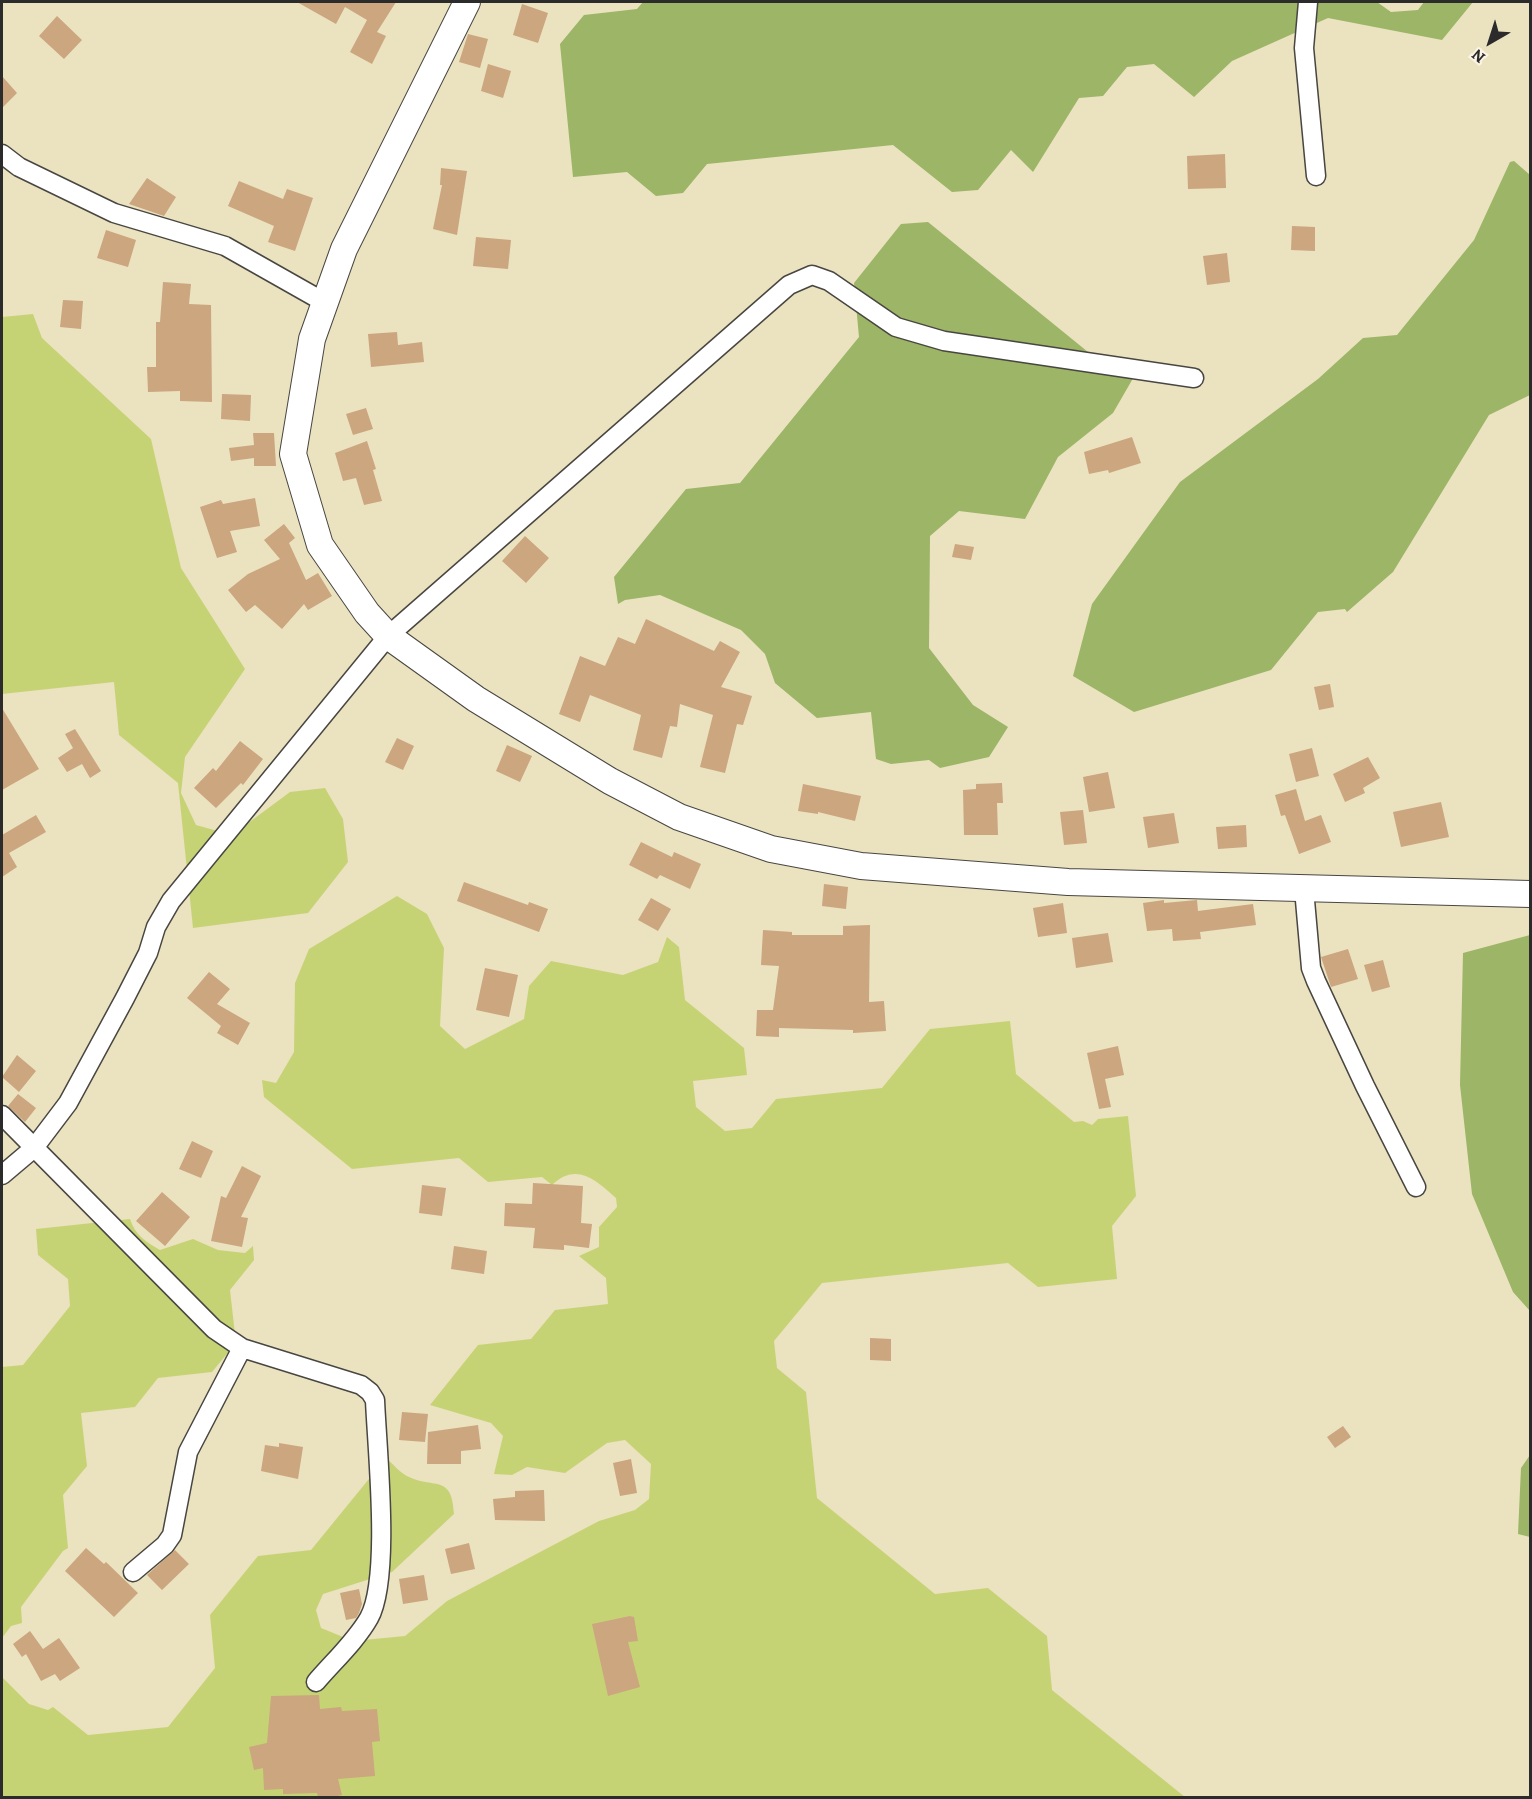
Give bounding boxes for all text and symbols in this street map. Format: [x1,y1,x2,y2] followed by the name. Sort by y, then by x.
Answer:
[1460,12,1520,72] north arrow
[1467,44,1490,68] text: N

